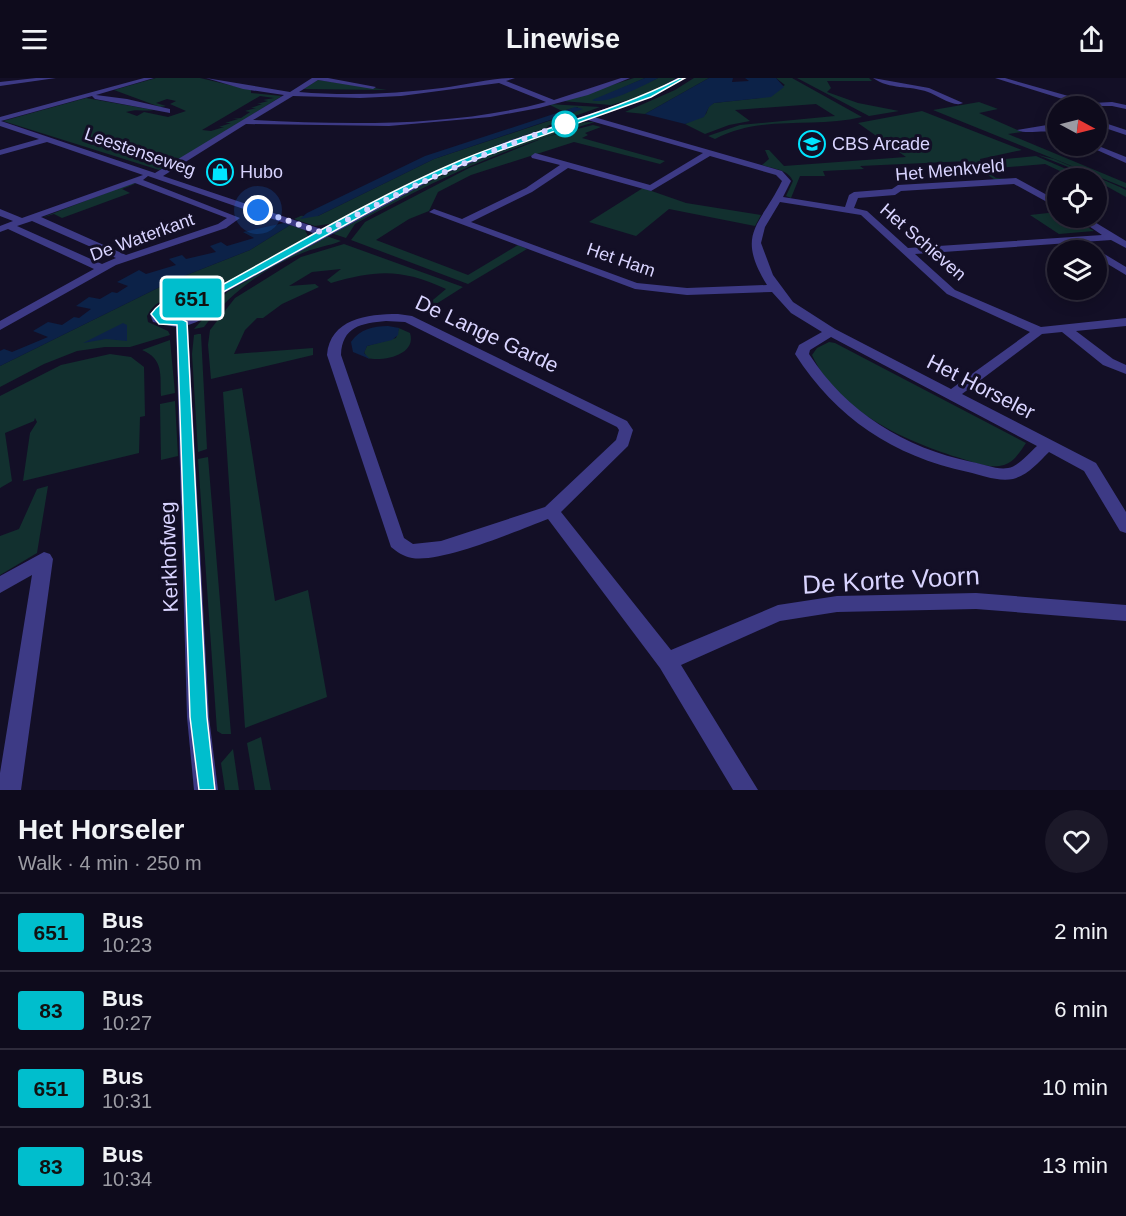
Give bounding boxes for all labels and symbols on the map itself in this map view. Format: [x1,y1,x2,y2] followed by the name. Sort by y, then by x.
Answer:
[1047,96,1107,156] north arrow
[552,111,578,137] unlabelled marker
[82,124,198,180] street label: Leestenseweg
[797,129,827,159] school or university icon: CBS Arcade
[832,134,930,154] place label: CBS Arcade
[894,155,1006,185] street label: Het Menkveld
[205,157,235,187] shop icon: Hubo
[240,162,283,182] place label: Hubo
[243,195,273,225] your location
[876,199,970,285] street label: Het Schieven
[87,209,197,265] street label: De Waterkant
[584,239,658,281] street label: Het Ham
[158,278,226,318] line badge: 651
[412,290,562,377] street label: De Lange Garde
[923,350,1039,424] street label: Het Horseler
[155,501,182,613] street label: Kerkhofweg
[801,560,981,600] street label: De Korte Voorn

